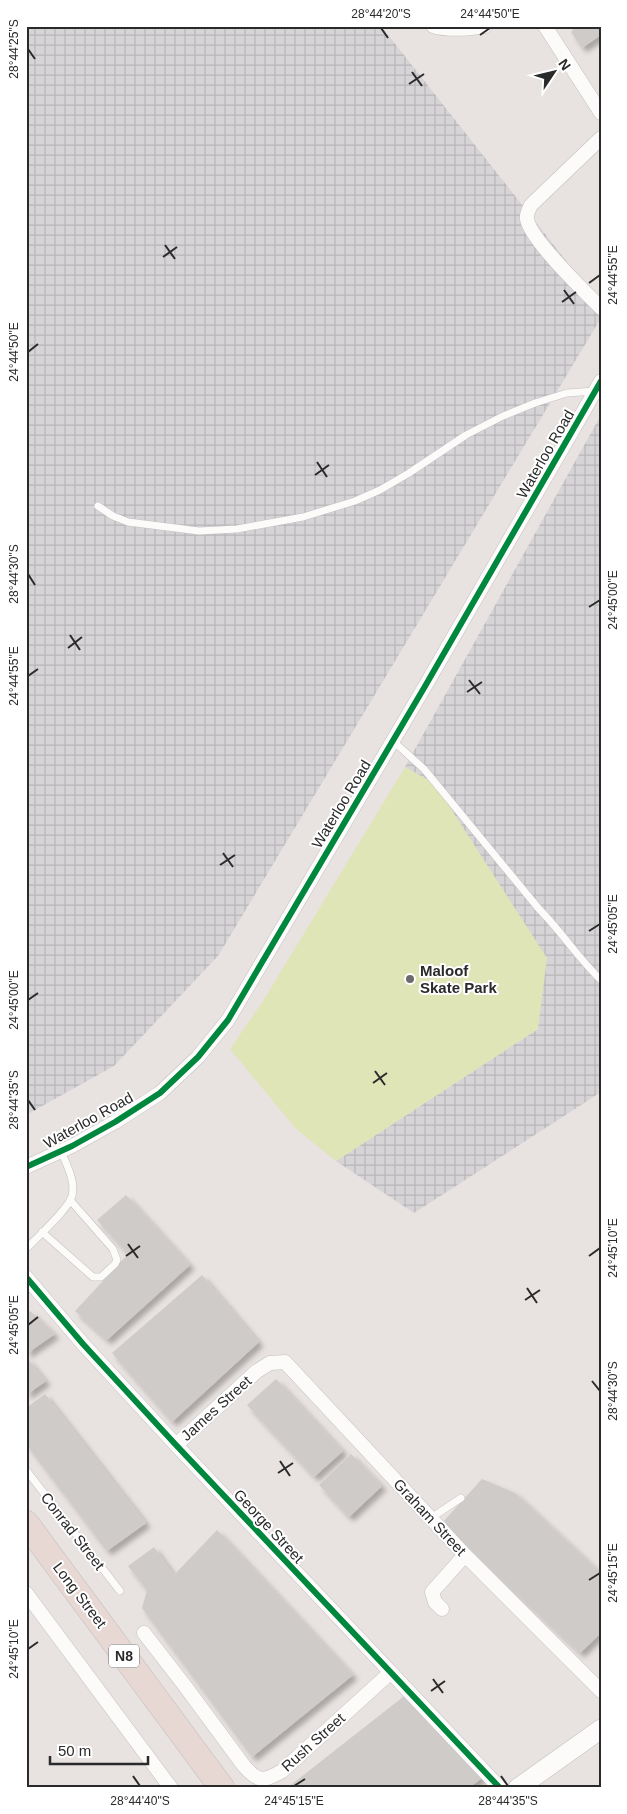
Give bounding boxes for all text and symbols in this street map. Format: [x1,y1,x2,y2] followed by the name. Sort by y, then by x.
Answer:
[351,7,411,21] text: 28°44'20"S
[460,7,520,21] text: 24°44'50"E
[7,19,21,79] text: 28°44'25"S
[530,48,580,98] north arrow
[555,56,574,73] text: N
[606,245,620,305] text: 24°44'55"E
[7,322,21,382] text: 24°44'50"E
[513,407,577,501] street label: Waterloo Road
[7,544,21,604] text: 28°44'30"S
[606,570,620,630] text: 24°45'00"E
[7,646,21,706] text: 24°44'55"E
[308,757,374,851] street label: Waterloo Road
[606,894,620,954] text: 24°45'05"E
[420,962,497,996] place label: Maloof Skate Park
[7,970,21,1030] text: 24°45'00"E
[404,973,416,985] marker: Maloof Skate Park
[7,1070,21,1130] text: 28°44'35"S
[40,1088,136,1152] street label: Waterloo Road
[606,1218,620,1278] text: 24°45'10"E
[7,1295,21,1355] text: 24°45'05"E
[606,1361,620,1421] text: 28°44'30"S
[177,1372,255,1444] street label: James Street
[390,1475,470,1559] street label: Graham Street
[231,1486,308,1567] street label: George Street
[38,1489,109,1574] street label: Conrad Street
[606,1543,620,1603] text: 24°45'15"E
[50,1559,111,1632] street label: Long Street
[7,1619,21,1679] text: 24°45'10"E
[109,1644,139,1668] road number: N8
[278,1709,349,1775] street label: Rush Street
[50,1734,148,1766] scale bar
[58,1742,91,1759] text: 50 m
[110,1794,170,1808] text: 28°44'40"S
[264,1794,324,1808] text: 24°45'15"E
[478,1794,538,1808] text: 28°44'35"S

